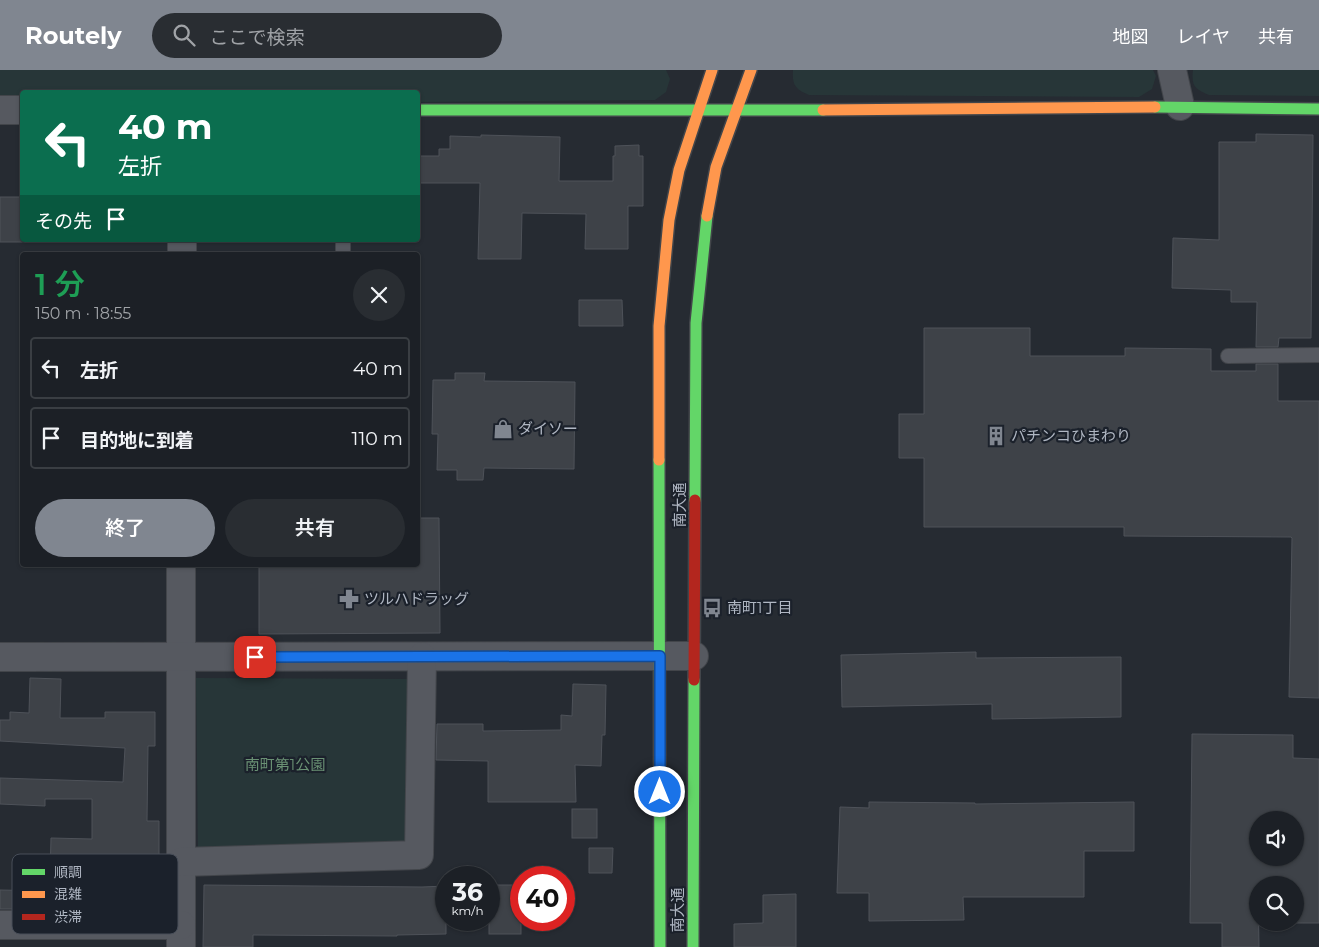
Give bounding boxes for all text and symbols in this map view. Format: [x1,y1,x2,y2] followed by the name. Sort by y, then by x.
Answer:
[152,13,502,58] search box
[25,21,122,50] text: Routely
[170,21,198,49] icon: search
[210,26,305,49] text: ここで検索
[1113,26,1149,48] text: 地図
[1177,26,1230,48] text: レイヤ
[1258,26,1294,48] text: 共有
[118,105,213,148] text: 40 m
[35,110,100,175] icon: left
[118,153,162,180] text: 左折
[102,205,130,233] icon: arrive
[35,210,92,233] text: その先
[35,266,85,303] text: 1 分
[353,269,405,321] button: close
[35,304,131,323] text: 150 m · 18:55
[37,354,65,382] icon: left
[353,357,403,380] text: 40 m
[80,359,118,382] text: 左折
[492,418,514,440] shop icon: ダイソー
[518,419,578,438] place label: ダイソー
[37,424,65,452] icon: arrive
[985,425,1007,447] building icon: パチンコひまわり
[1011,426,1131,445] place label: パチンコひまわり
[352,427,403,450] text: 110 m
[80,429,194,452] text: 目的地に到着
[670,482,689,528] street label: 南大通
[35,499,215,557] button: 終了
[225,499,405,557] button: 共有
[338,588,360,610] pharmacy icon: ツルハドラッグ
[364,589,469,608] place label: ツルハドラッグ
[701,597,723,619] bus stop icon: 南町1丁目
[727,598,792,617] place label: 南町1丁目
[234,636,276,678] pin
[241,643,269,671] icon: arrive
[245,755,325,774] park label: 南町第1公園
[633,765,685,817] position arrow
[1249,811,1304,931] map controls
[1249,811,1304,866] button: sound
[12,854,178,934] legend
[54,863,82,881] text: 順調
[510,866,575,931] speed limit sign: 40
[1249,876,1304,931] button: search
[452,877,483,907] text: 36
[54,885,82,903] text: 混雑
[668,887,687,933] street label: 南大通
[451,903,484,918] text: km/h
[54,908,82,926] text: 渋滞

